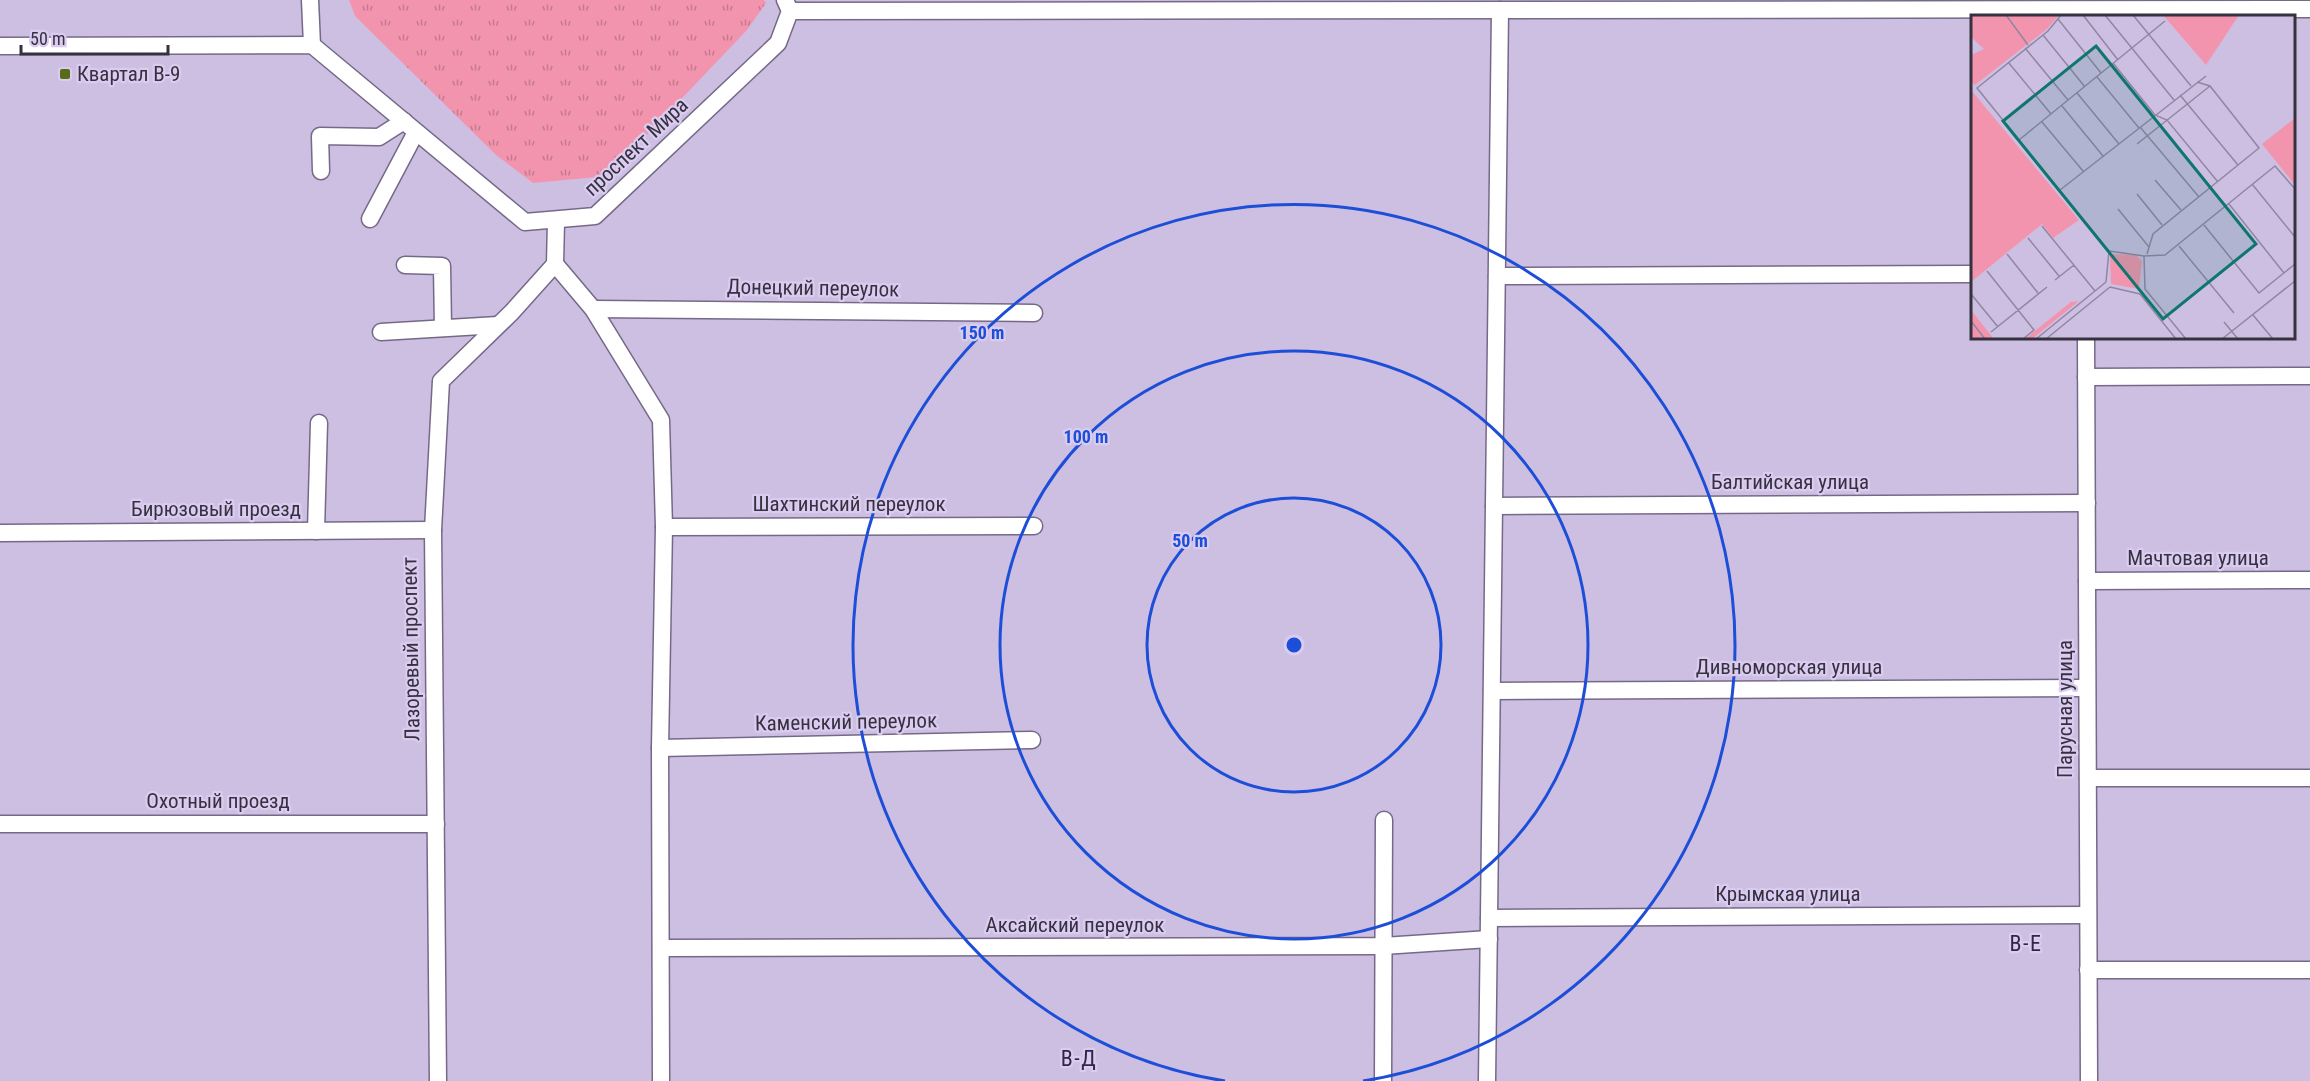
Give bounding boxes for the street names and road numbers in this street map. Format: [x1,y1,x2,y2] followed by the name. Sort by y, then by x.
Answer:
[579,93,693,201] street label: проспект Мира
[727,274,899,302] street label: Донецкий переулок
[1711,470,1869,494] street label: Балтийская улица
[753,492,945,516] street label: Шахтинский переулок
[131,497,301,521] street label: Бирюзовый проезд
[2127,546,2269,570] street label: Мачтовая улица
[397,557,425,741] street label: Лазоревый проспект
[2053,640,2077,778] street label: Парусная улица
[1696,655,1882,679] street label: Дивноморская улица
[755,708,937,736] street label: Каменский переулок
[146,789,290,813] street label: Охотный проезд
[1715,882,1861,906] street label: Крымская улица
[986,913,1164,937] street label: Аксайский переулок

